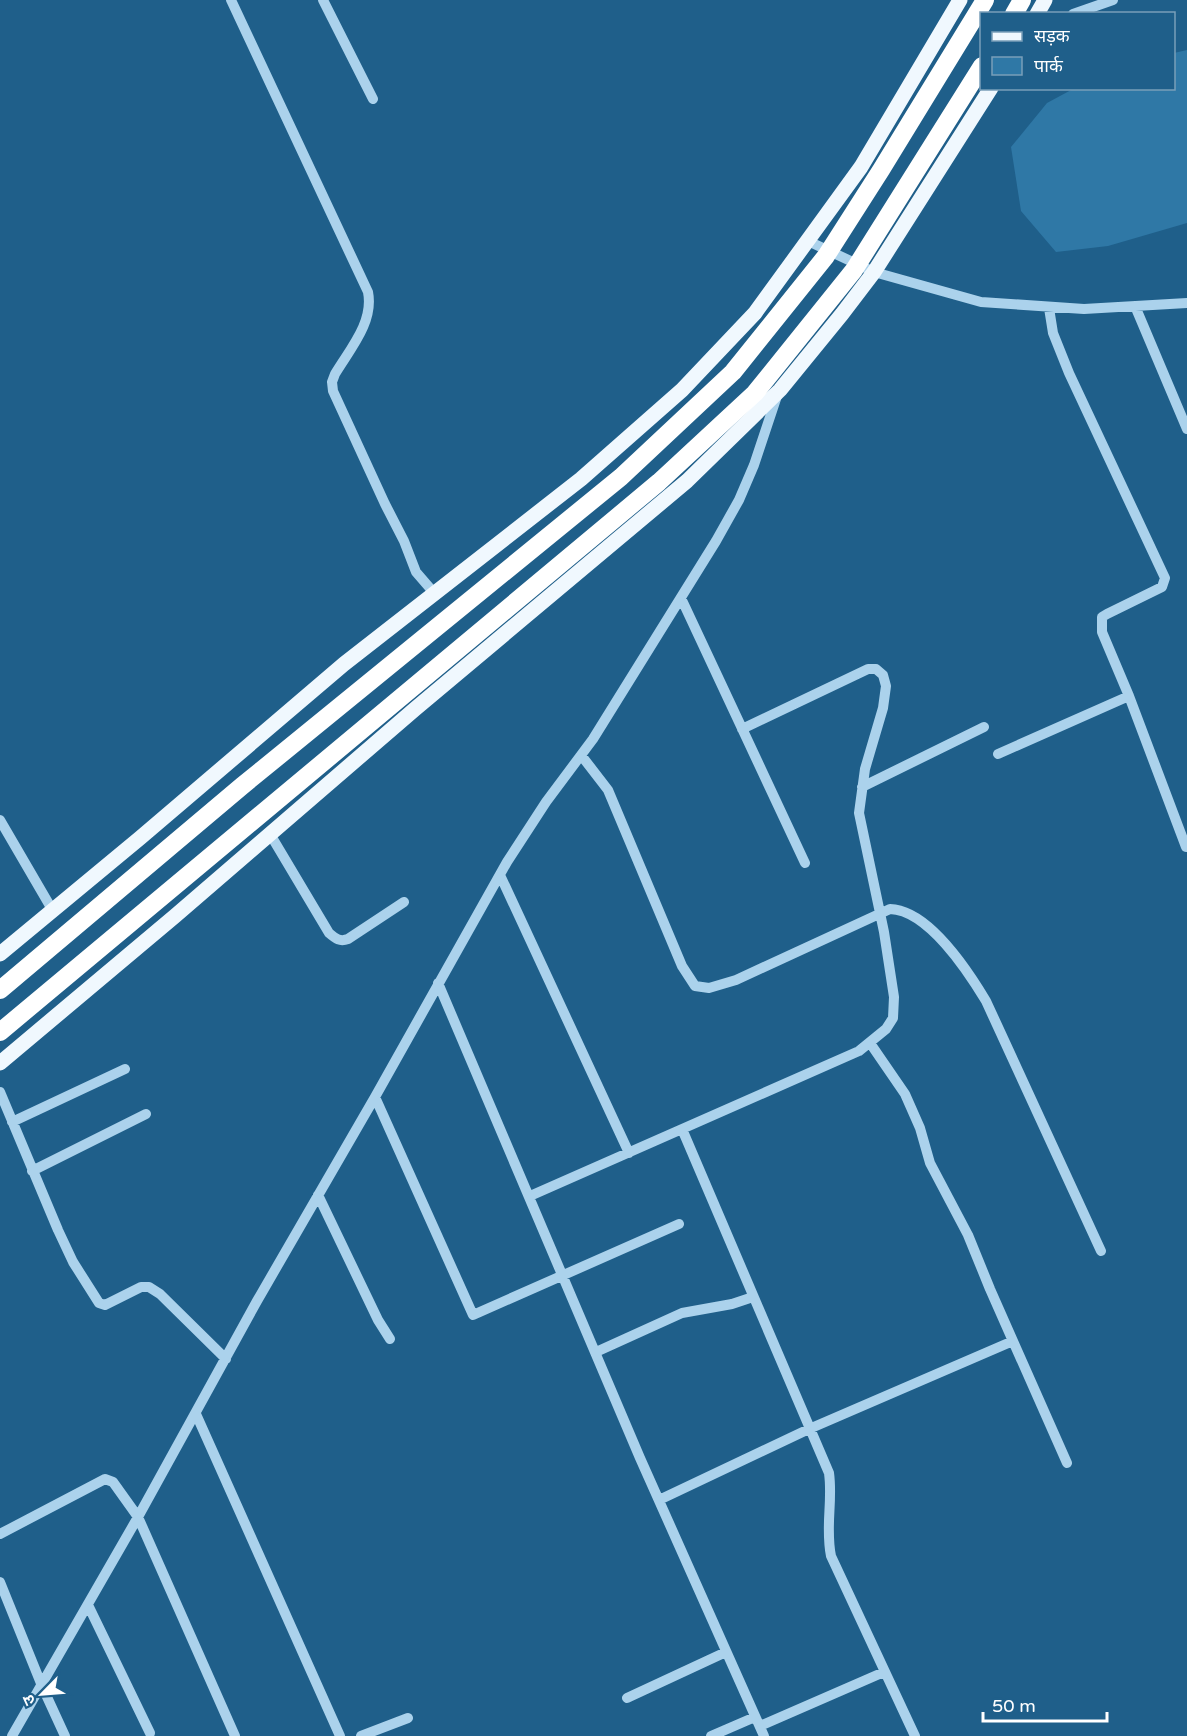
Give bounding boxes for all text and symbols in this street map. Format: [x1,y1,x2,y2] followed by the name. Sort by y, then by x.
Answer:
[980,12,1175,90] legend
[1034,25,1071,47] text: सड़क
[1034,55,1064,77] text: पार्क
[12,1664,72,1724] north arrow
[983,1685,1108,1723] scale bar
[18,1691,40,1708] text: उ
[992,1695,1036,1717] text: 50 m

